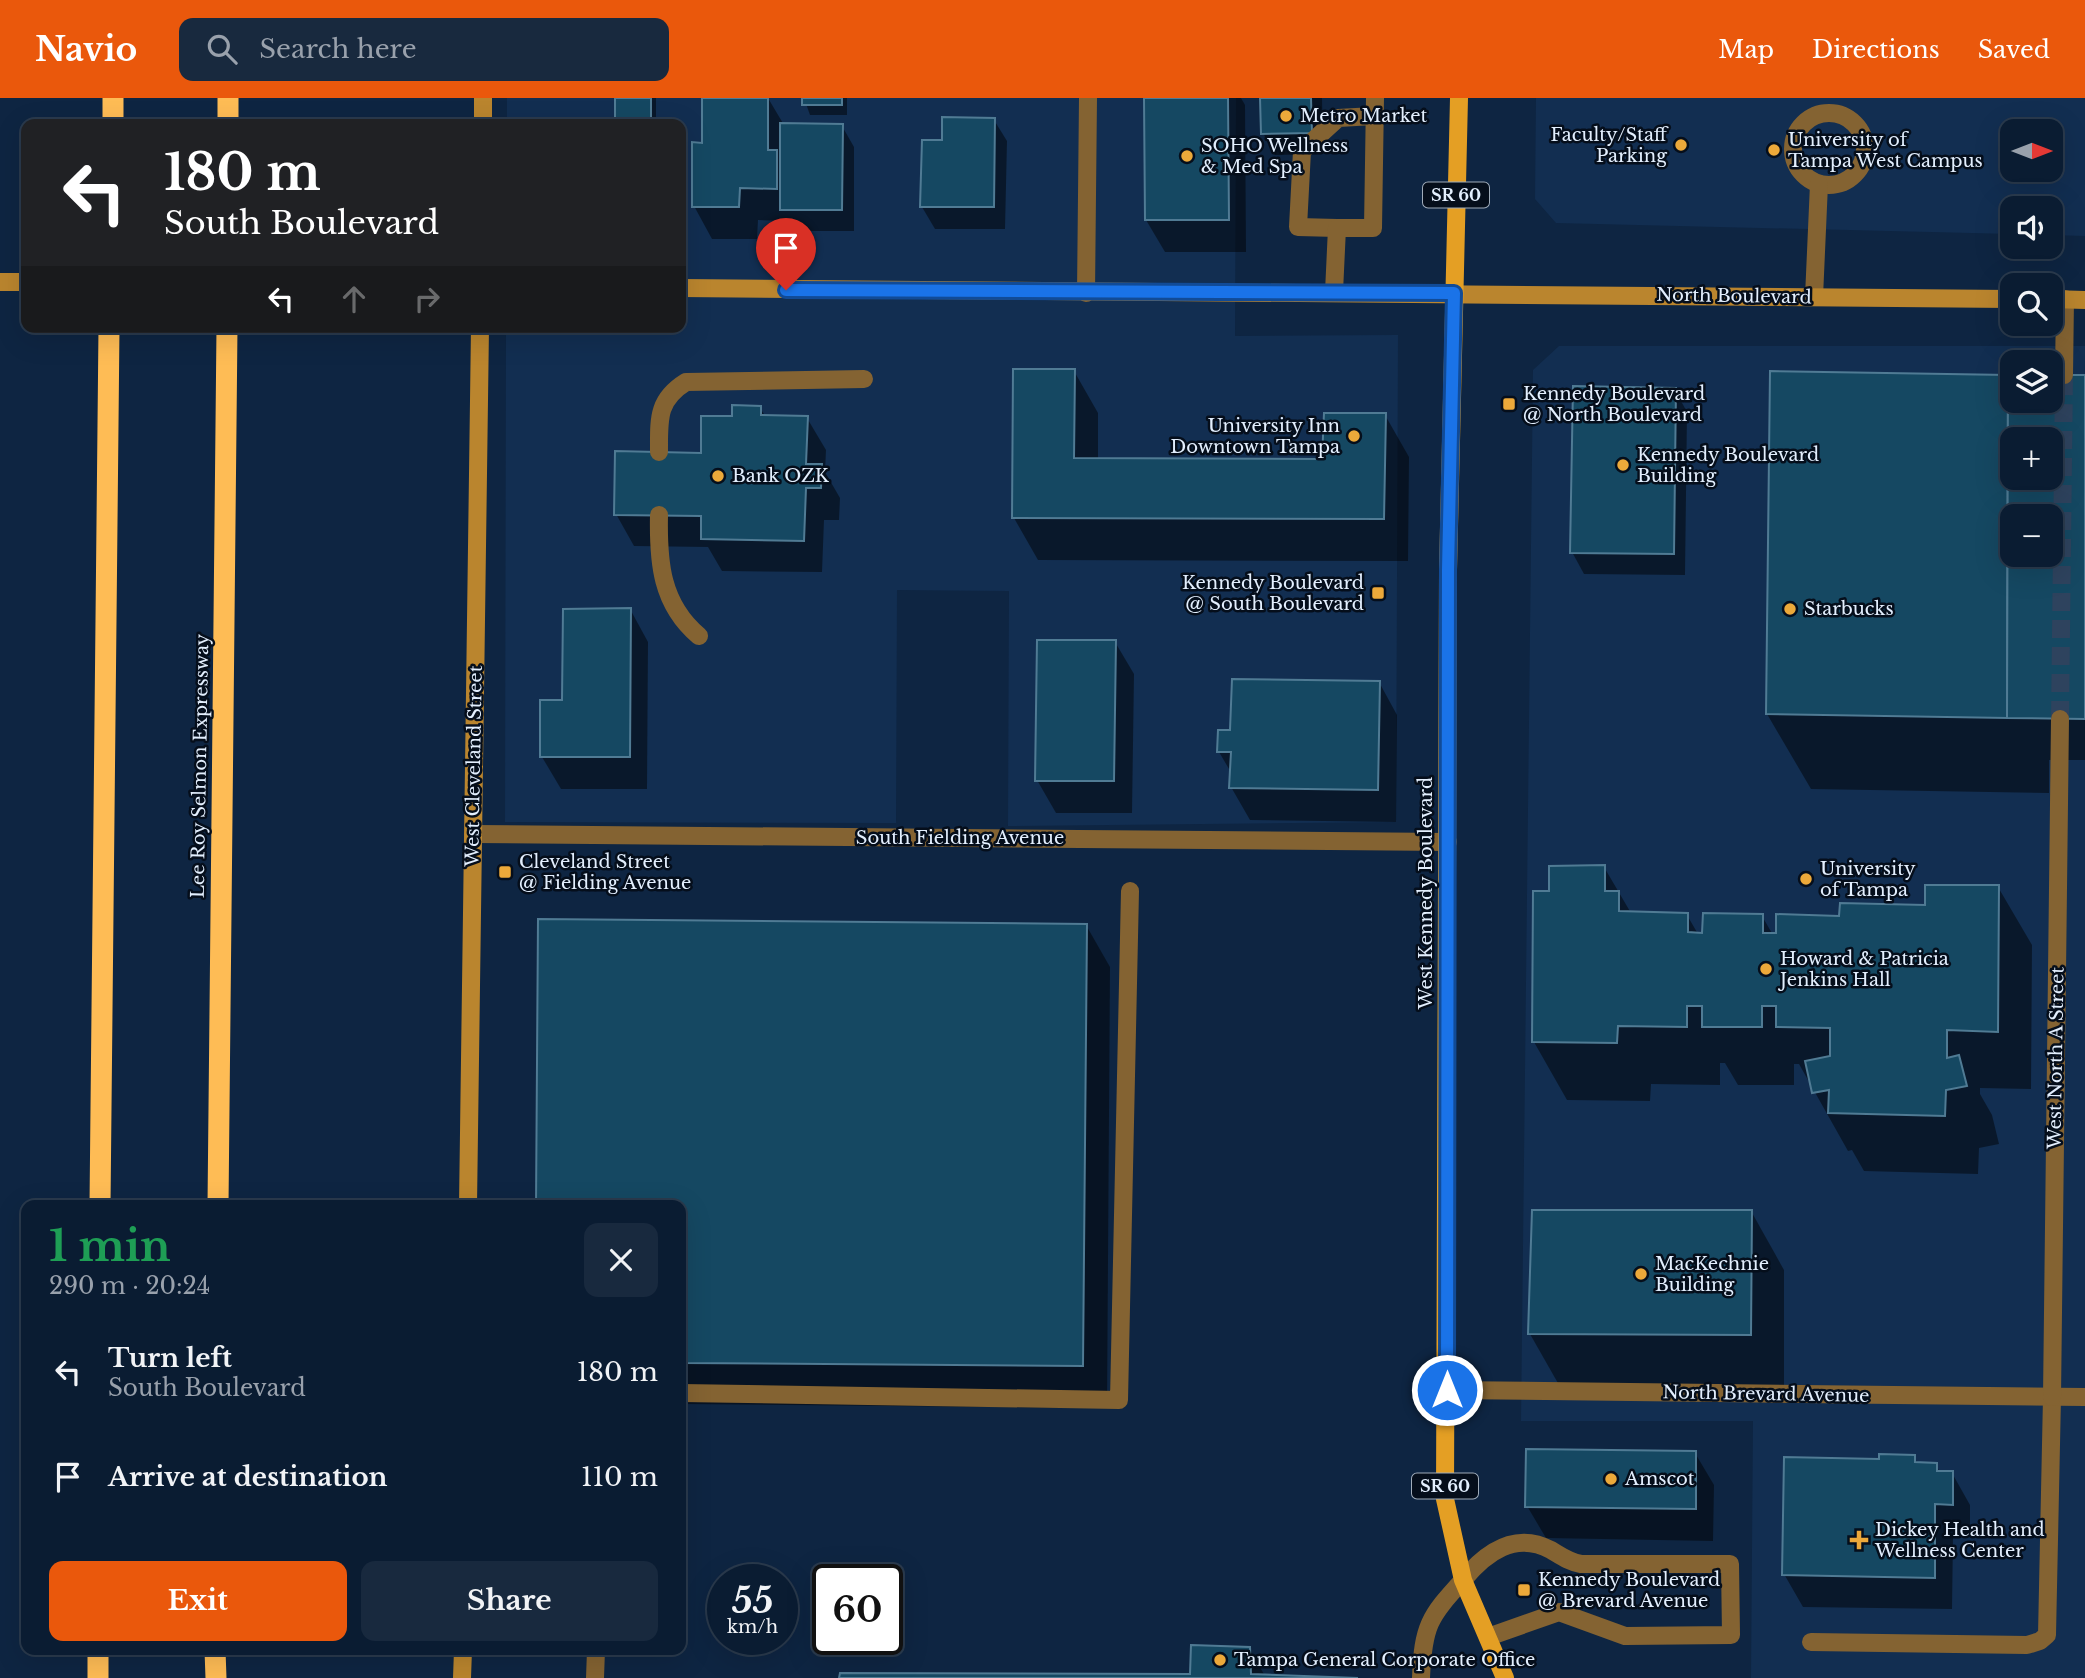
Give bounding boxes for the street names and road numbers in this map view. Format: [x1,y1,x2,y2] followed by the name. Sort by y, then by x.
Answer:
[1423,183,1489,208] road number: SR 60
[1656,284,1812,308] street label: North Boulevard
[187,633,213,898] street label: Lee Roy Selmon Expressway
[461,665,487,868] street label: West Cleveland Street
[1415,777,1437,1010] street label: West Kennedy Boulevard
[856,827,1064,849] street label: South Fielding Avenue
[2043,966,2069,1150] street label: West North A Street
[1662,1381,1870,1407] street label: North Brevard Avenue
[1412,1474,1478,1498] road number: SR 60

